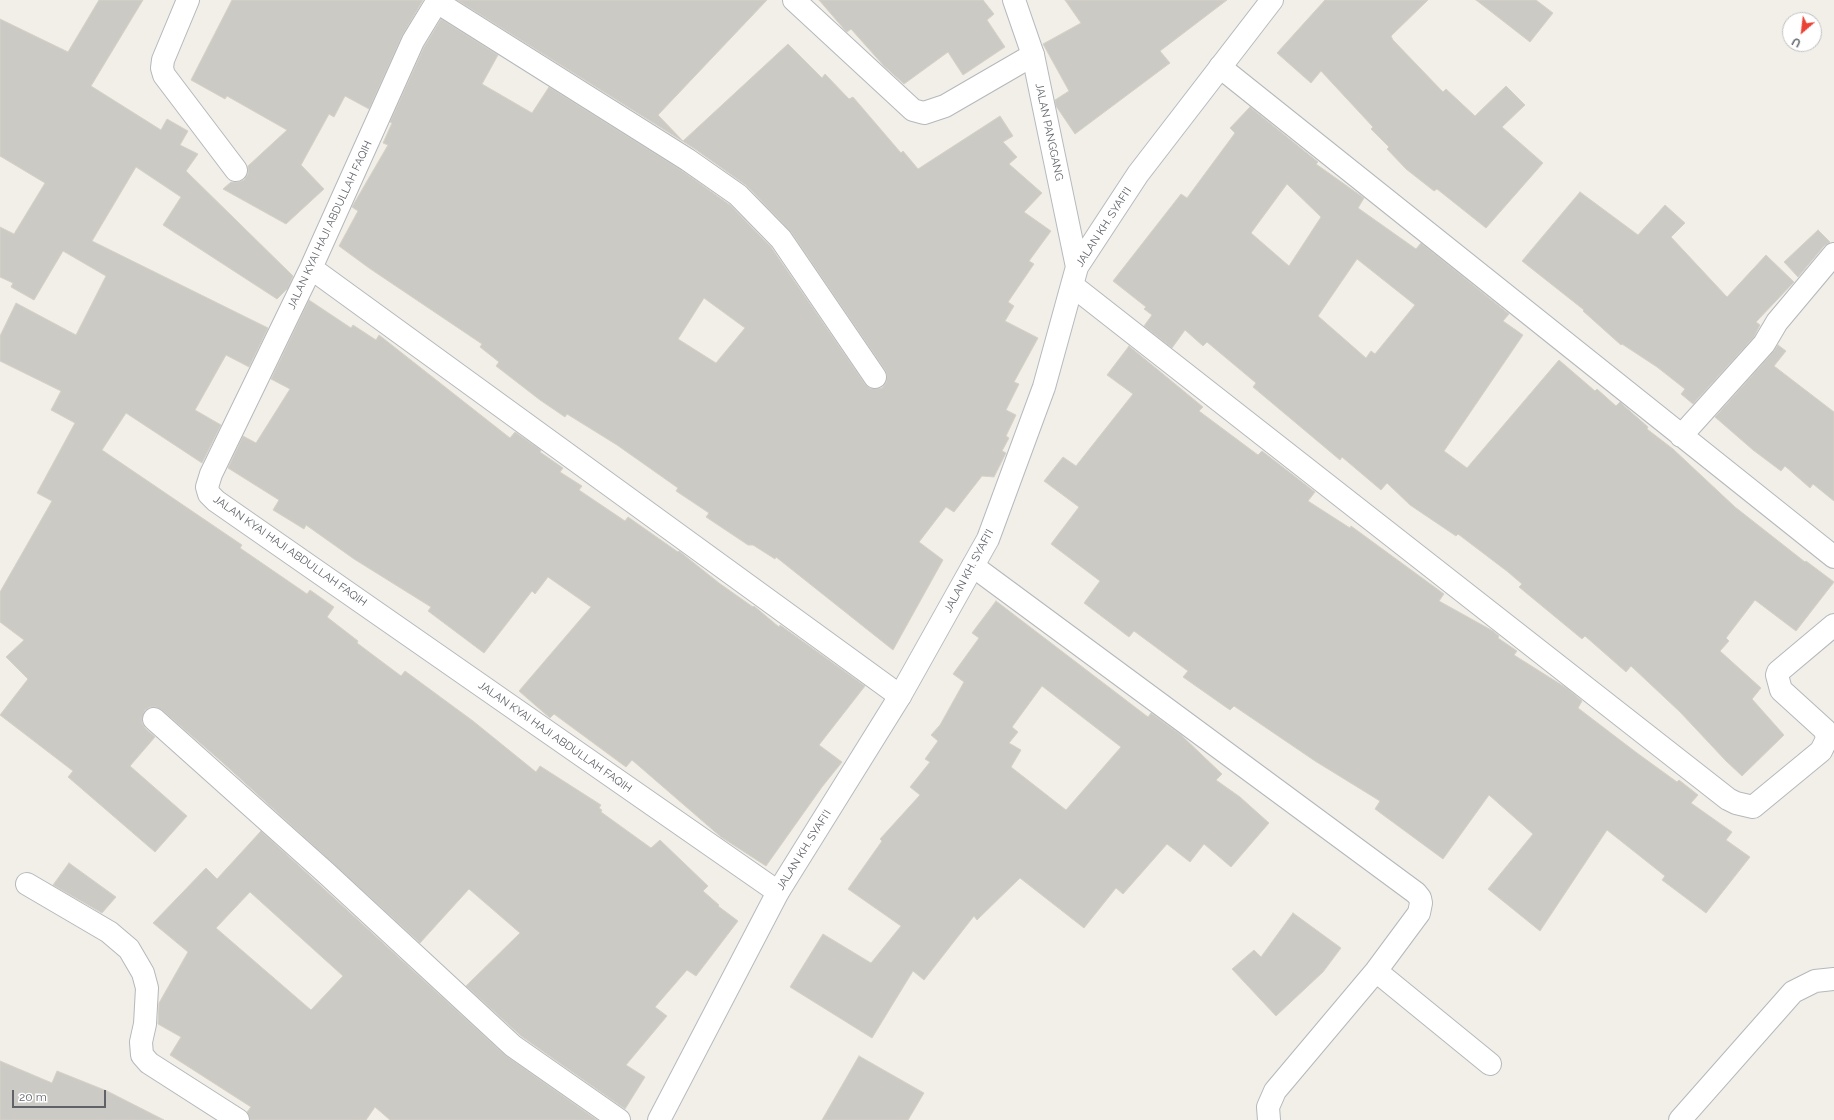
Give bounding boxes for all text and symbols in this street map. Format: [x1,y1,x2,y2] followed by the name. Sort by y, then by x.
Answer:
[1782,12,1822,52] north arrow
[1790,34,1803,50] text: U
[1032,82,1066,182] street label: JALAN PANGGANG
[285,139,375,311] street label: JALAN KYAI HAJI ABDULLAH FAQIH
[1073,185,1135,269] street label: JALAN KH. SYAFI'I
[211,493,369,609] street label: JALAN KYAI HAJI ABDULLAH FAQIH
[942,527,996,615] street label: JALAN KH. SYAFI'I
[476,679,634,795] street label: JALAN KYAI HAJI ABDULLAH FAQIH
[774,807,834,893] street label: JALAN KH. SYAFI'I
[14,1082,108,1108] scale bar
[19,1090,47,1104] text: 20 m

